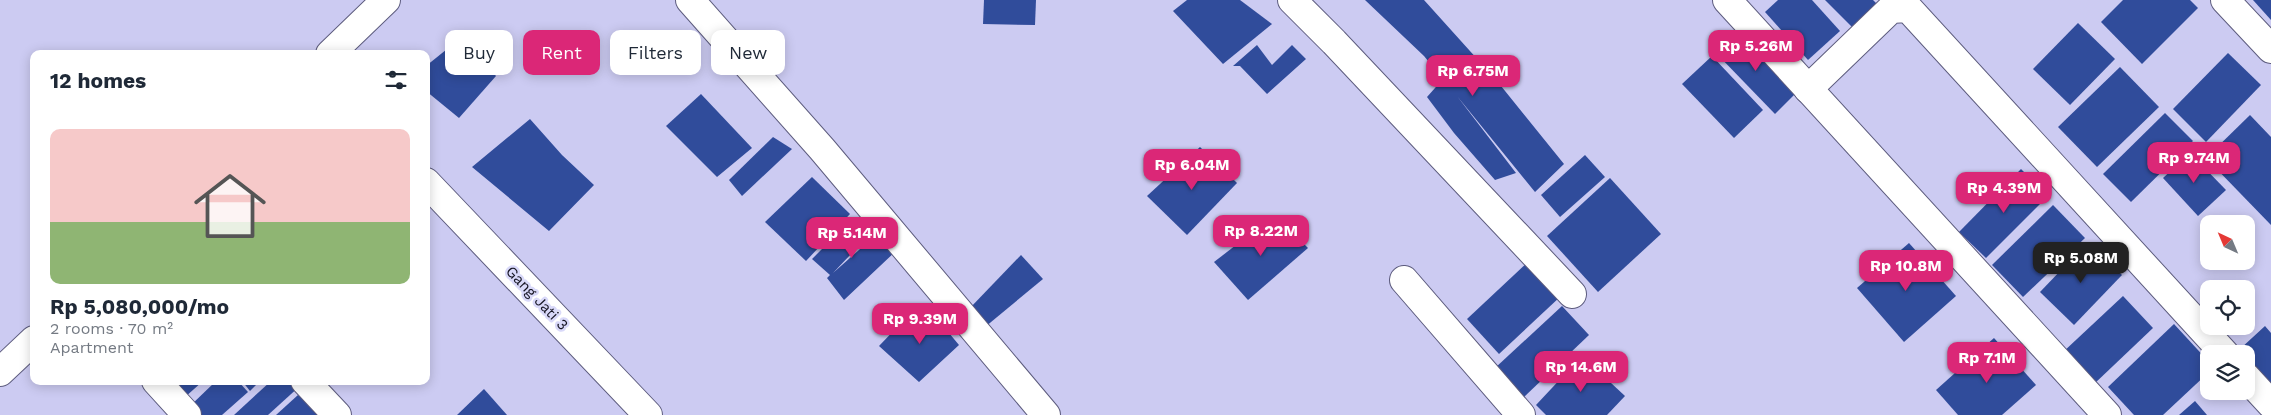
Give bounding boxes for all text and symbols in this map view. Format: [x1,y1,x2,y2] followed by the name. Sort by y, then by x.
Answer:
[445,30,513,75] chip: Buy
[523,30,600,75] chip: Rent
[610,30,701,75] chip: Filters
[711,30,785,75] chip: New
[1704,30,1808,72] pin: Rp 5.26M
[1719,36,1793,55] text: Rp 5.26M
[1421,54,1525,97] pin: Rp 6.75M
[1437,61,1509,80] text: Rp 6.75M
[382,66,410,94] icon: filters
[50,68,146,93] text: 12 homes
[2142,142,2246,184] pin: Rp 9.74M
[1140,148,1244,191] pin: Rp 6.04M
[2158,148,2230,167] text: Rp 9.74M
[1154,155,1230,174] text: Rp 6.04M
[185,161,275,251] icon: home
[1952,172,2056,214] pin: Rp 4.39M
[1967,178,2041,197] text: Rp 4.39M
[1209,214,1313,257] pin: Rp 8.22M
[2200,215,2255,270] north arrow
[2200,215,2255,400] map controls
[800,216,904,259] pin: Rp 5.14M
[1224,221,1298,240] text: Rp 8.22M
[817,223,887,242] text: Rp 5.14M
[2029,242,2133,284] pin: Rp 5.08M
[2044,248,2118,267] text: Rp 5.08M
[1854,250,1958,292] pin: Rp 10.8M
[1870,256,1942,275] text: Rp 10.8M
[502,262,572,334] street label: Gang Jati 3
[2200,280,2255,335] button: locate
[50,294,229,319] text: Rp 5,080,000/mo
[868,302,972,345] pin: Rp 9.39M
[883,309,957,328] text: Rp 9.39M
[50,319,173,338] text: 2 rooms · 70 m²
[50,338,133,357] text: Apartment
[1941,342,2033,384] pin: Rp 7.1M
[2200,345,2255,400] button: layers
[1958,348,2016,367] text: Rp 7.1M
[1529,350,1633,393] pin: Rp 14.6M
[1545,357,1617,376] text: Rp 14.6M

